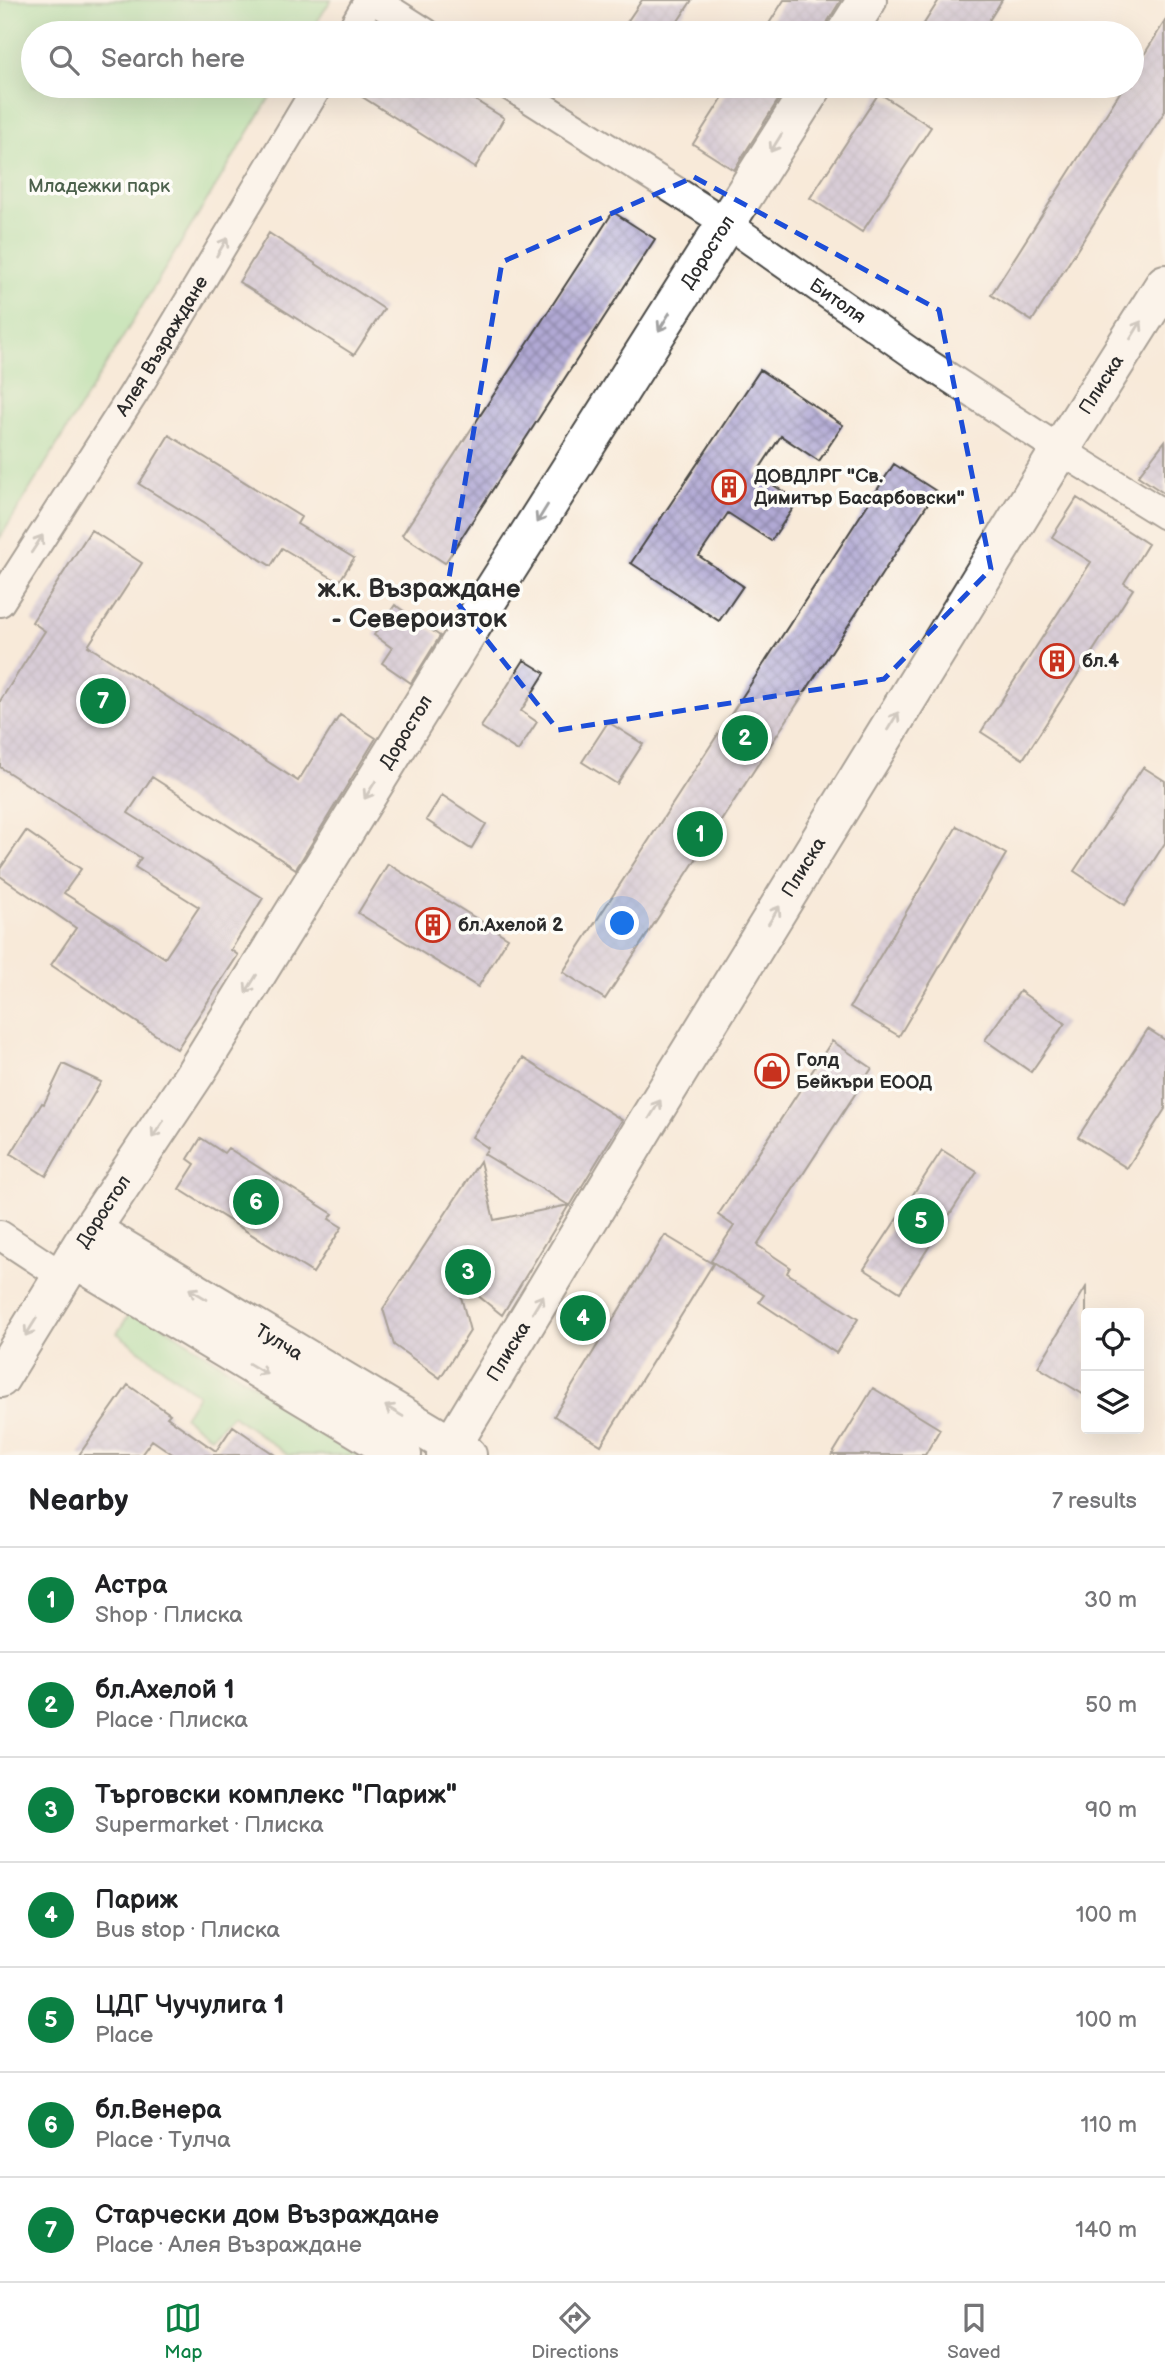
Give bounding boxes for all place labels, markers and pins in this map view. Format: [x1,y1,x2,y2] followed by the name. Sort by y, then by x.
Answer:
[754,465,965,510] place label: ДОВДЛРГ "Св. Димитър Басарбовски"
[710,468,748,506] building icon: ДОВДЛРГ "Св. Димитър Басарбовски"
[1038,642,1076,680] building icon: бл.4
[1082,650,1119,673] place label: бл.4
[80,675,126,727] pin: 7
[722,712,768,764] pin: 2
[677,808,723,860] pin: 1
[414,906,452,944] building icon: бл.Ахелой 2
[458,914,564,937] place label: бл.Ахелой 2
[796,1049,933,1094] place label: Голд Бейкъри ЕООД
[753,1052,791,1090] shop icon: Голд Бейкъри ЕООД
[233,1176,279,1228] pin: 6
[898,1195,944,1247] pin: 5
[445,1246,491,1298] pin: 3
[560,1292,606,1344] pin: 4

